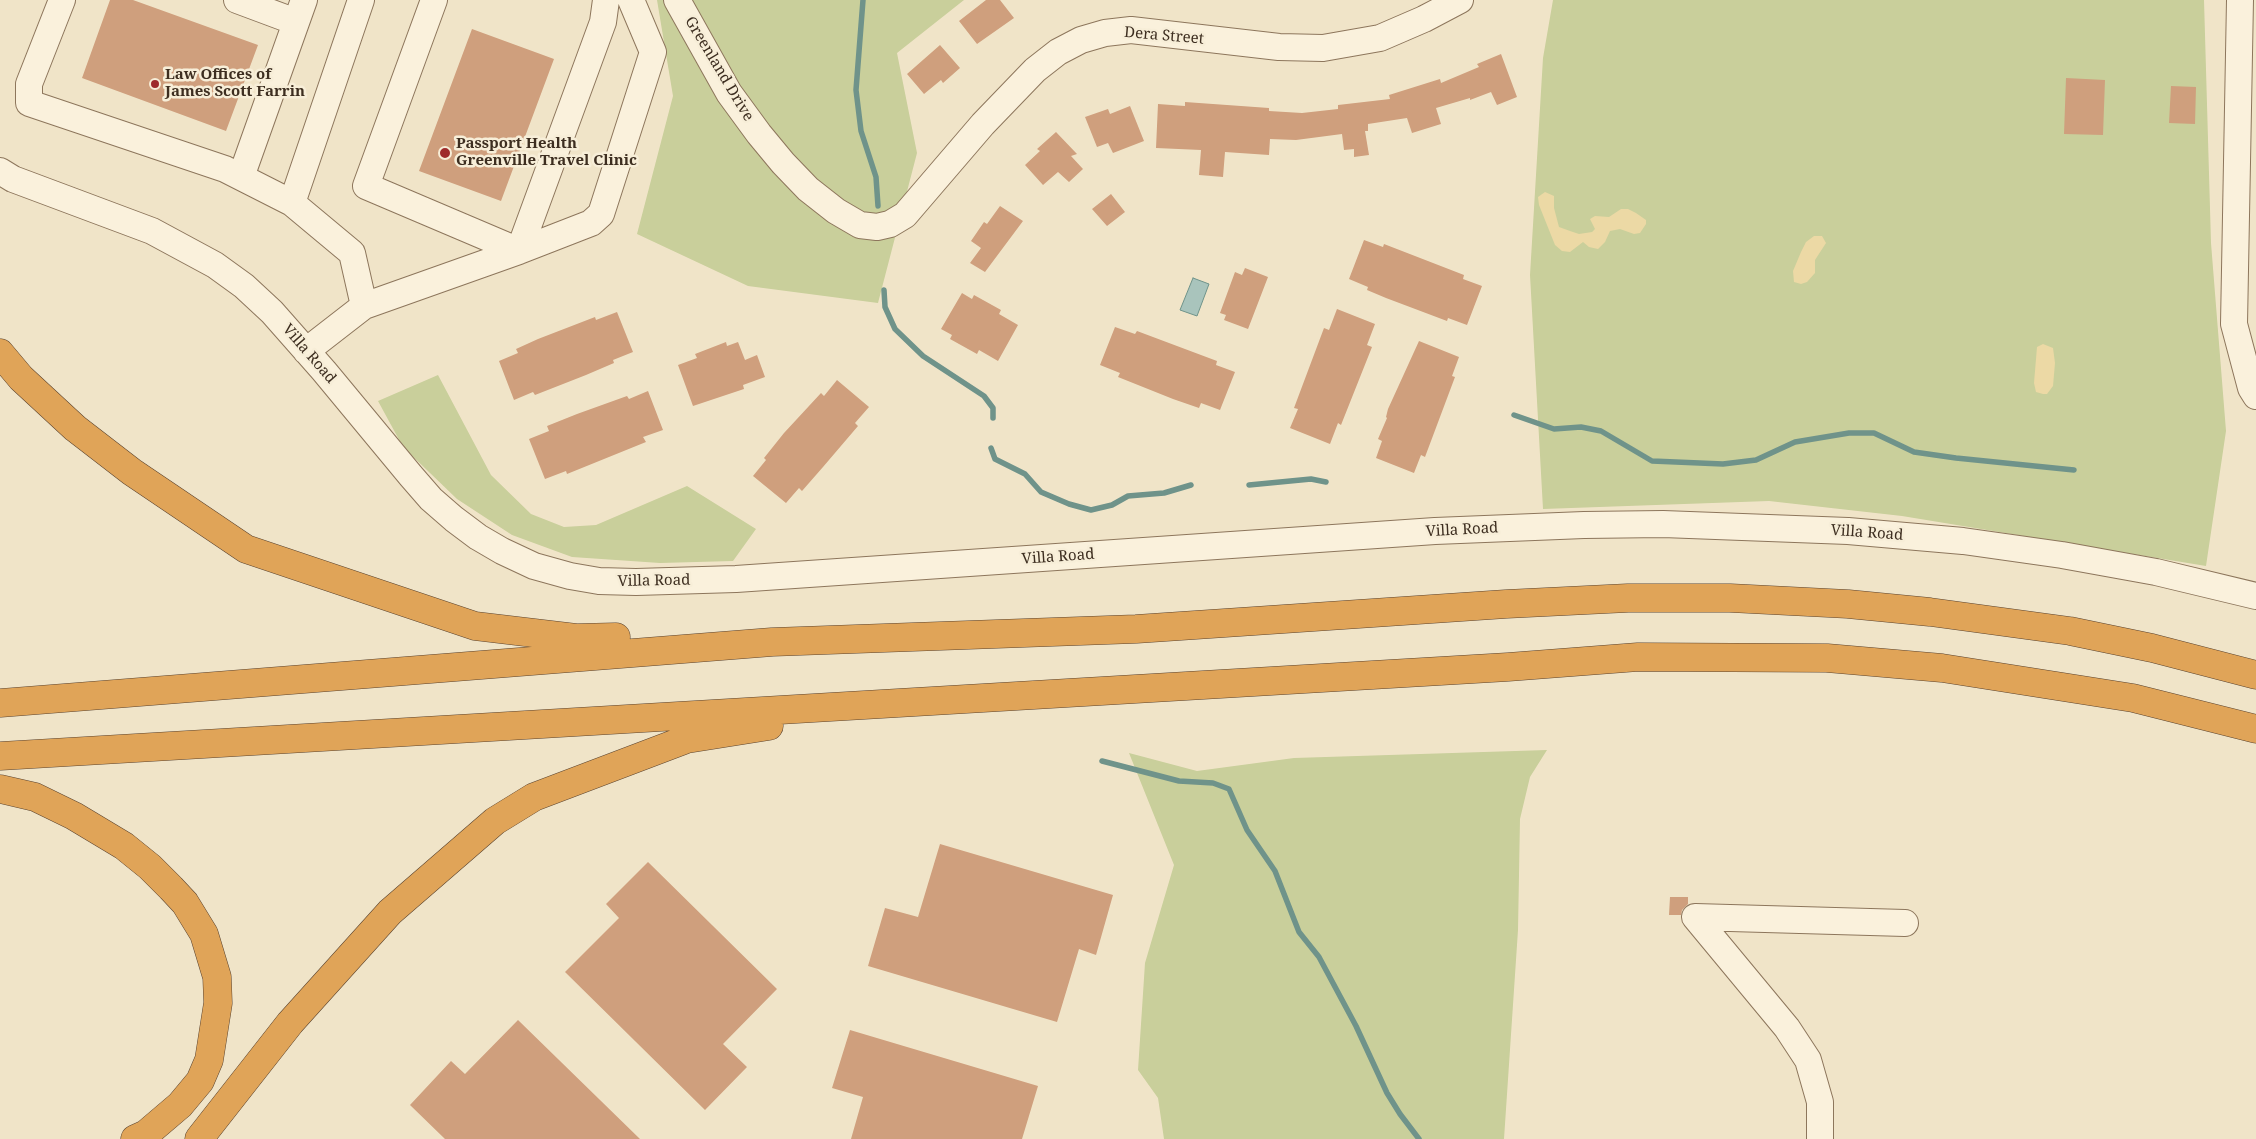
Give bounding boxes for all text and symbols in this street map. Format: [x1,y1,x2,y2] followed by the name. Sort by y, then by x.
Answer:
[681,13,757,125] street label: Greenland Drive
[1123,24,1205,48] street label: Dera Street
[165,66,305,101] place label: Law Offices of James Scott Farrin
[149,78,161,90] marker: Law Offices of James Scott Farrin
[456,135,637,170] place label: Passport Health Greenville Travel Clinic
[438,146,452,160] marker: Passport Health Greenville Travel Clinic
[278,321,340,387] street label: Villa Road
[1425,519,1499,541] street label: Villa Road
[1830,521,1904,545] street label: Villa Road
[1021,545,1095,569] street label: Villa Road
[617,571,691,591] street label: Villa Road

